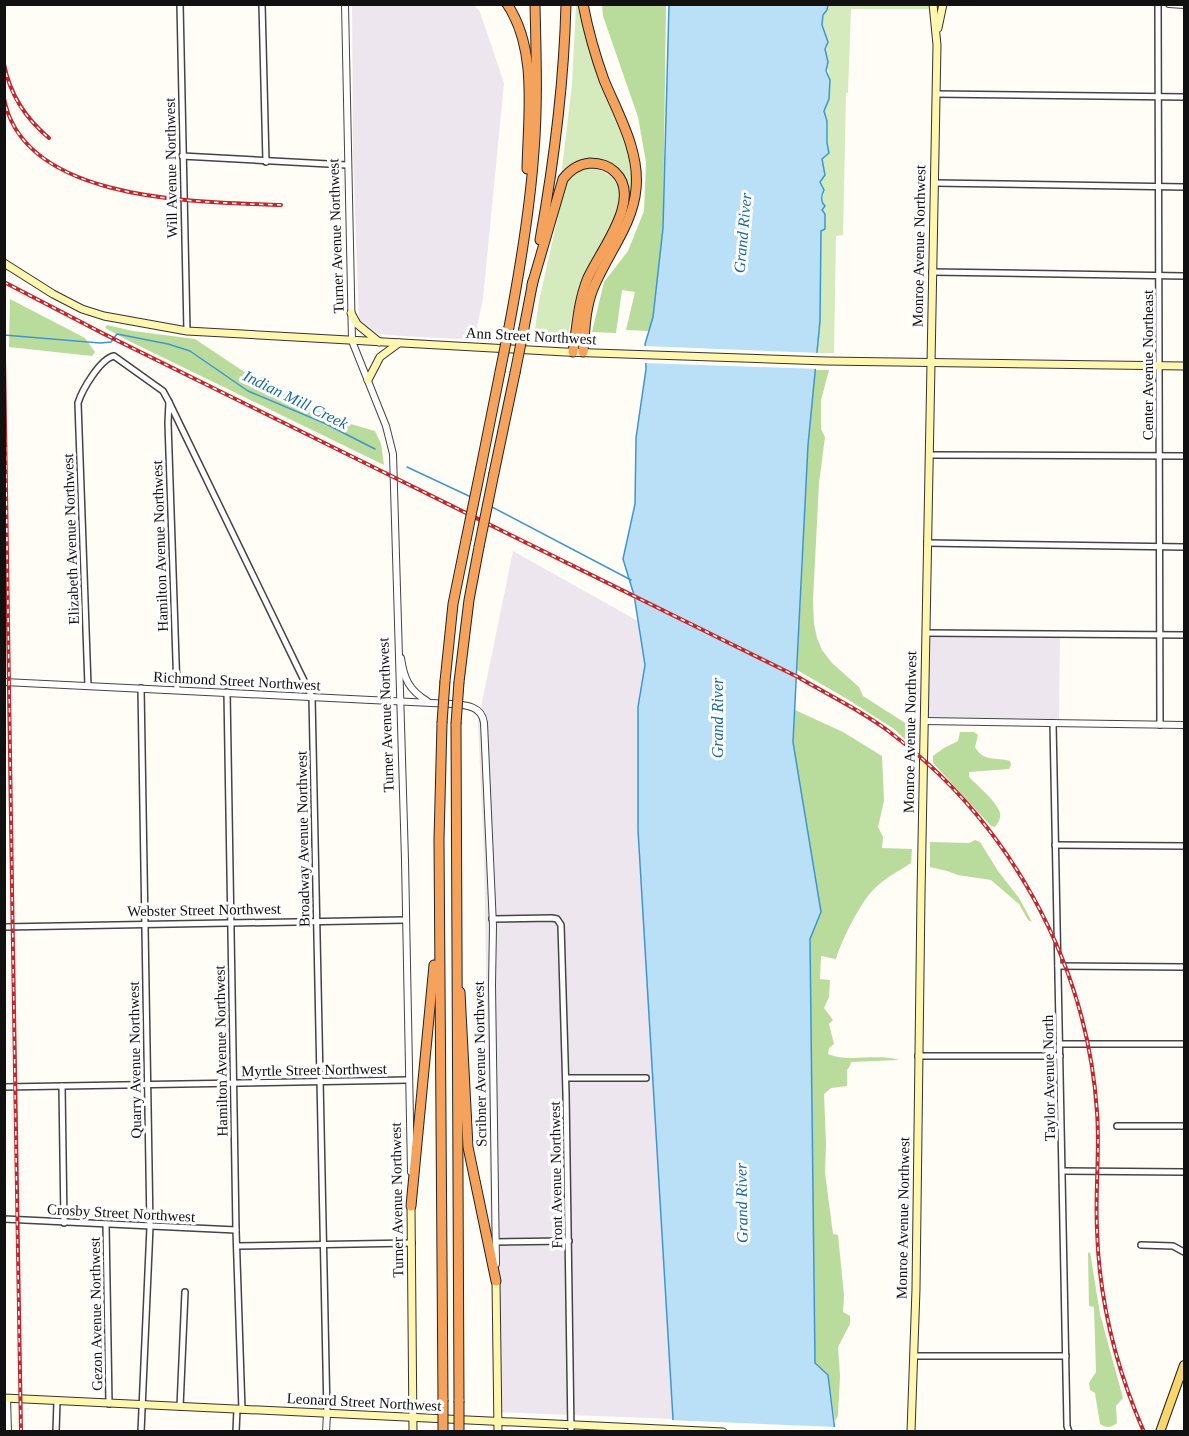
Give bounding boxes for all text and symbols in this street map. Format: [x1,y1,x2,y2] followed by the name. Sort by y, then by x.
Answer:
[162,97,180,239] street label: Will Avenue Northwest
[325,157,347,314] street label: Turner Avenue Northwest
[910,164,928,327] street label: Monroe Avenue Northwest
[731,191,755,274] water label: Grand River
[1140,289,1156,440] street label: Center Avenue Northeast
[465,325,598,347] street label: Ann Street Northwest
[240,366,352,432] water label: Indian Mill Creek
[60,452,82,625] street label: Elizabeth Avenue Northwest
[149,459,171,632] street label: Hamilton Avenue Northwest
[375,636,397,793] street label: Turner Avenue Northwest
[901,650,919,813] street label: Monroe Avenue Northwest
[153,669,322,693] street label: Richmond Street Northwest
[709,677,726,758] water label: Grand River
[293,750,313,927] street label: Broadway Avenue Northwest
[127,901,282,919] street label: Webster Street Northwest
[211,964,230,1137] street label: Hamilton Avenue Northwest
[126,980,144,1139] street label: Quarry Avenue Northwest
[471,980,489,1147] street label: Scribner Avenue Northwest
[1040,1014,1058,1141] street label: Taylor Avenue North
[241,1061,388,1079] street label: Myrtle Street Northwest
[547,1100,565,1249] street label: Front Avenue Northwest
[388,1122,406,1278] street label: Turner Avenue Northwest
[894,1136,912,1299] street label: Monroe Avenue Northwest
[732,1162,751,1243] water label: Grand River
[47,1201,196,1225] street label: Crosby Street Northwest
[87,1236,105,1391] street label: Gezon Avenue Northwest
[286,1390,443,1414] street label: Leonard Street Northwest

